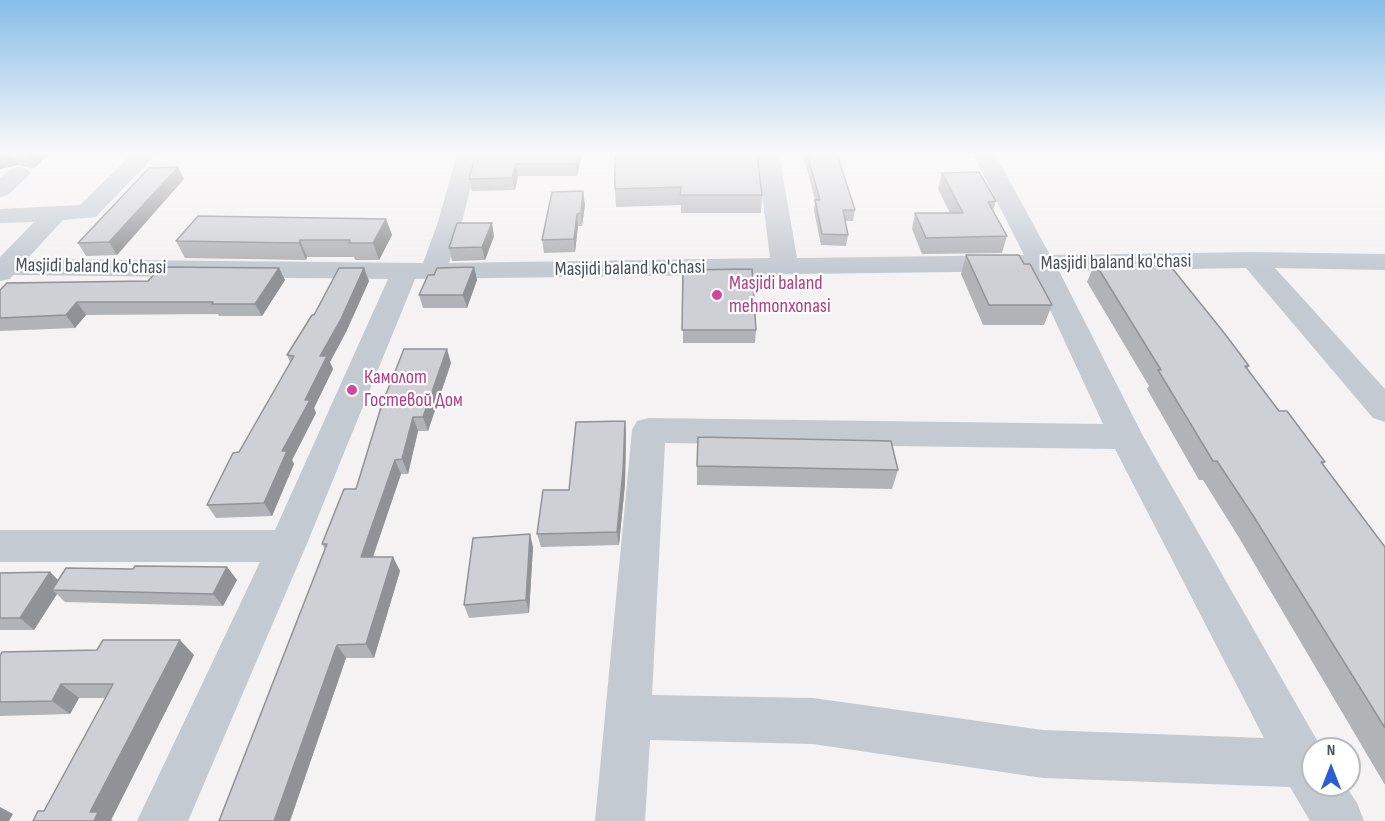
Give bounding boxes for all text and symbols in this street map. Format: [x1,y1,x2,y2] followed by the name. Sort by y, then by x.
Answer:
[1040,250,1192,276] street label: Masjidi baland ko'chasi
[15,254,167,280] street label: Masjidi baland ko'chasi
[554,256,706,282] street label: Masjidi baland ko'chasi
[729,272,831,319] place label: Masjidi baland mehmonxonasi
[710,288,724,302] marker: Masjidi baland mehmonxonasi
[364,366,463,413] place label: Камолот Гостевой Дом
[345,383,359,397] marker: Камолот Гостевой Дом
[1301,737,1361,797] north arrow
[1327,741,1335,760] text: N

